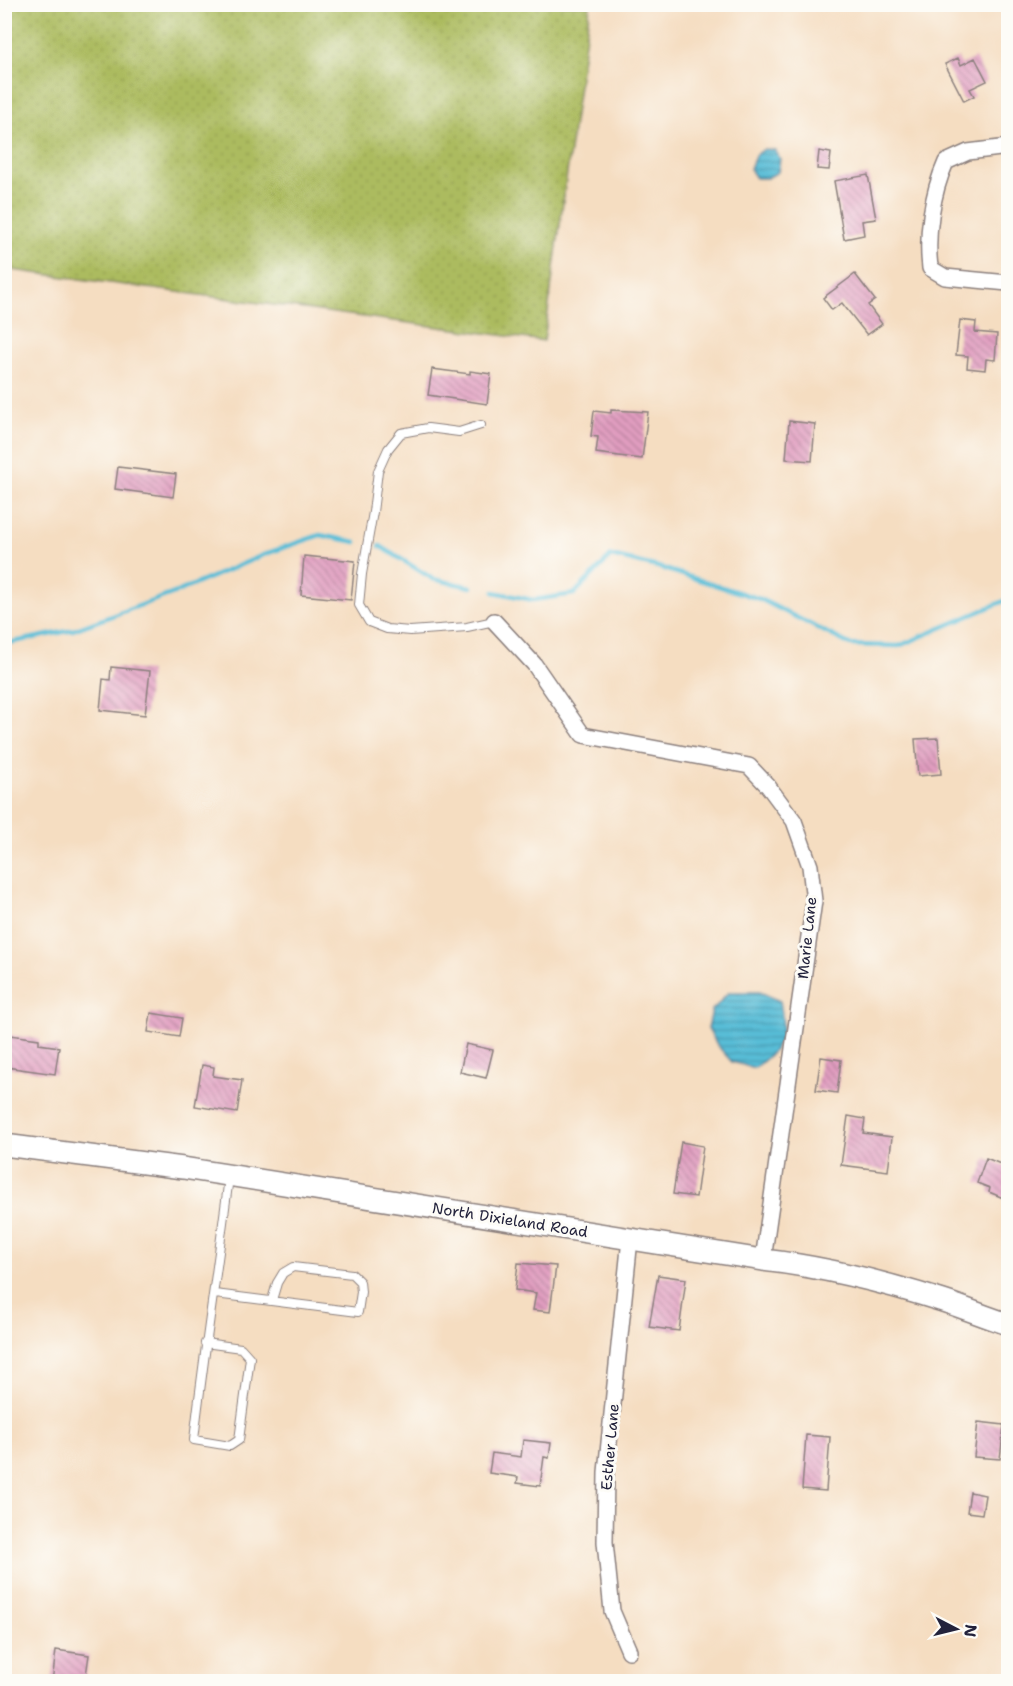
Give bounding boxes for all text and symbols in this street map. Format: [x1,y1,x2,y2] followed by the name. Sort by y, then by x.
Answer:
[793,896,821,980] street label: Marie Lane
[431,1198,590,1242] street label: North Dixieland Road
[596,1403,624,1491] street label: Esther Lane
[926,1599,986,1659] north arrow
[959,1623,982,1638] text: N

